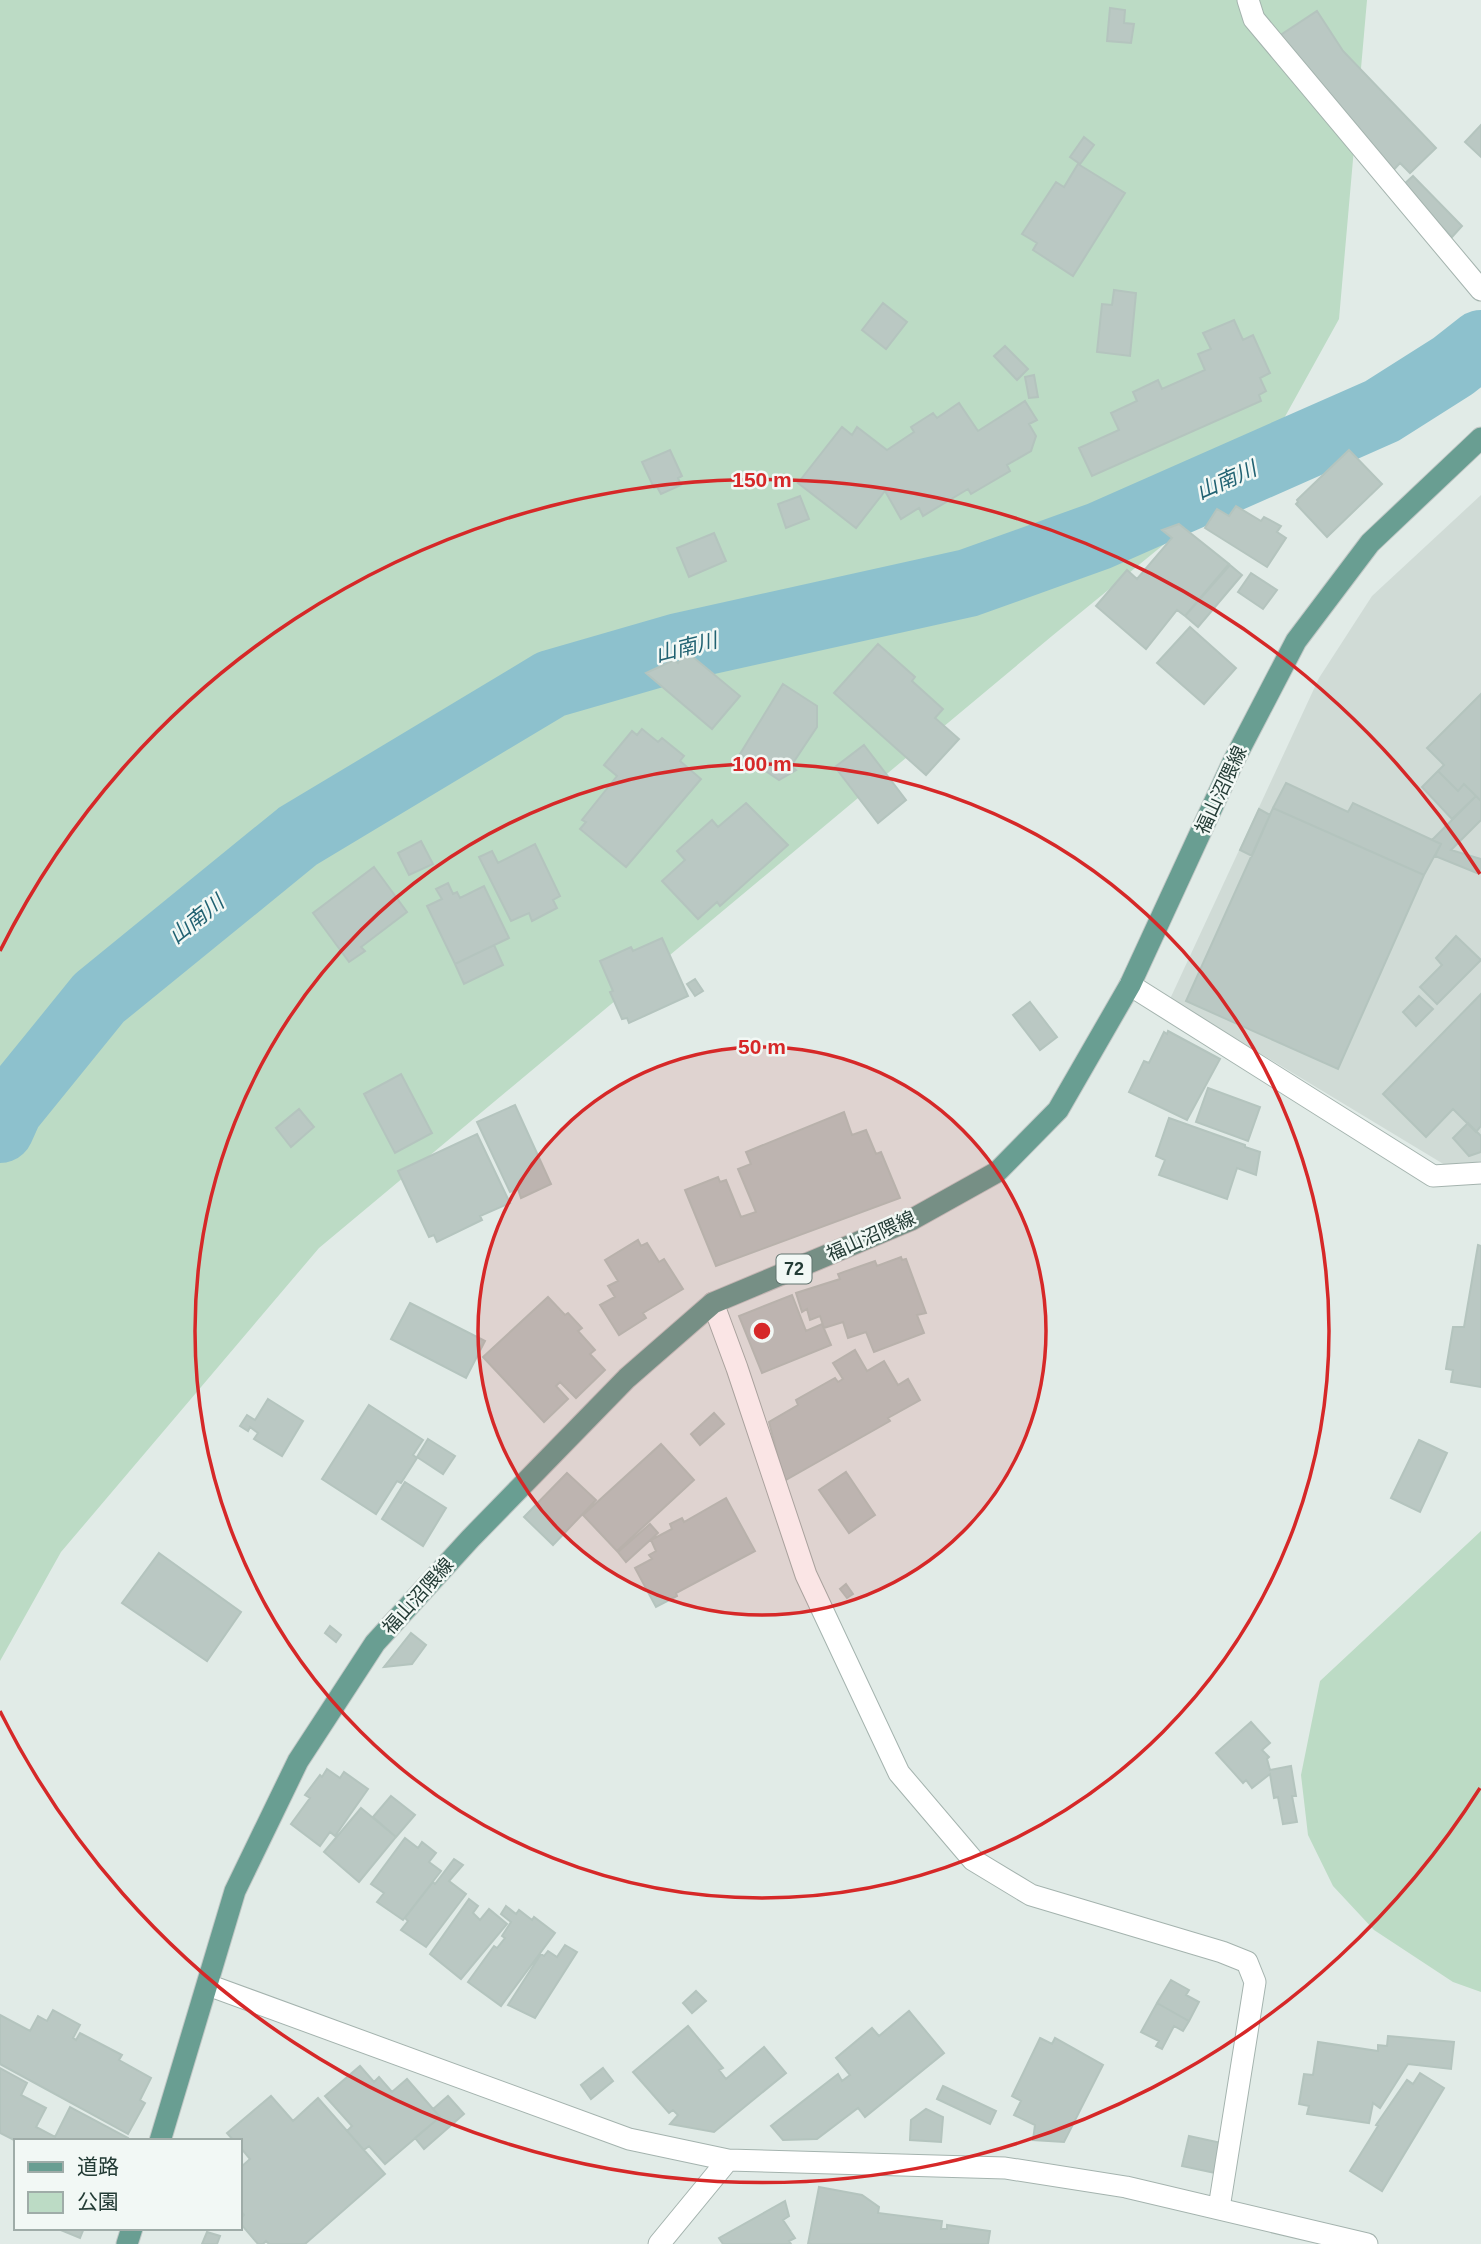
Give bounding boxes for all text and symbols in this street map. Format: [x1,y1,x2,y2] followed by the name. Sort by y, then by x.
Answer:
[1193,456,1261,503] water label: 山南川
[732,468,792,491] text: 150 m
[653,628,721,666] water label: 山南川
[1191,743,1251,837] street label: 福山沼隈線
[732,752,792,775] text: 100 m
[164,889,229,948] water label: 山南川
[738,1035,786,1058] text: 50 m
[823,1207,919,1265] street label: 福山沼隈線
[776,1254,812,1284] road number: 72
[750,1319,774,1343] centre of rings
[378,1554,458,1638] street label: 福山沼隈線
[14,2139,242,2230] legend
[77,2155,119,2178] text: 道路
[77,2190,119,2213] text: 公園

